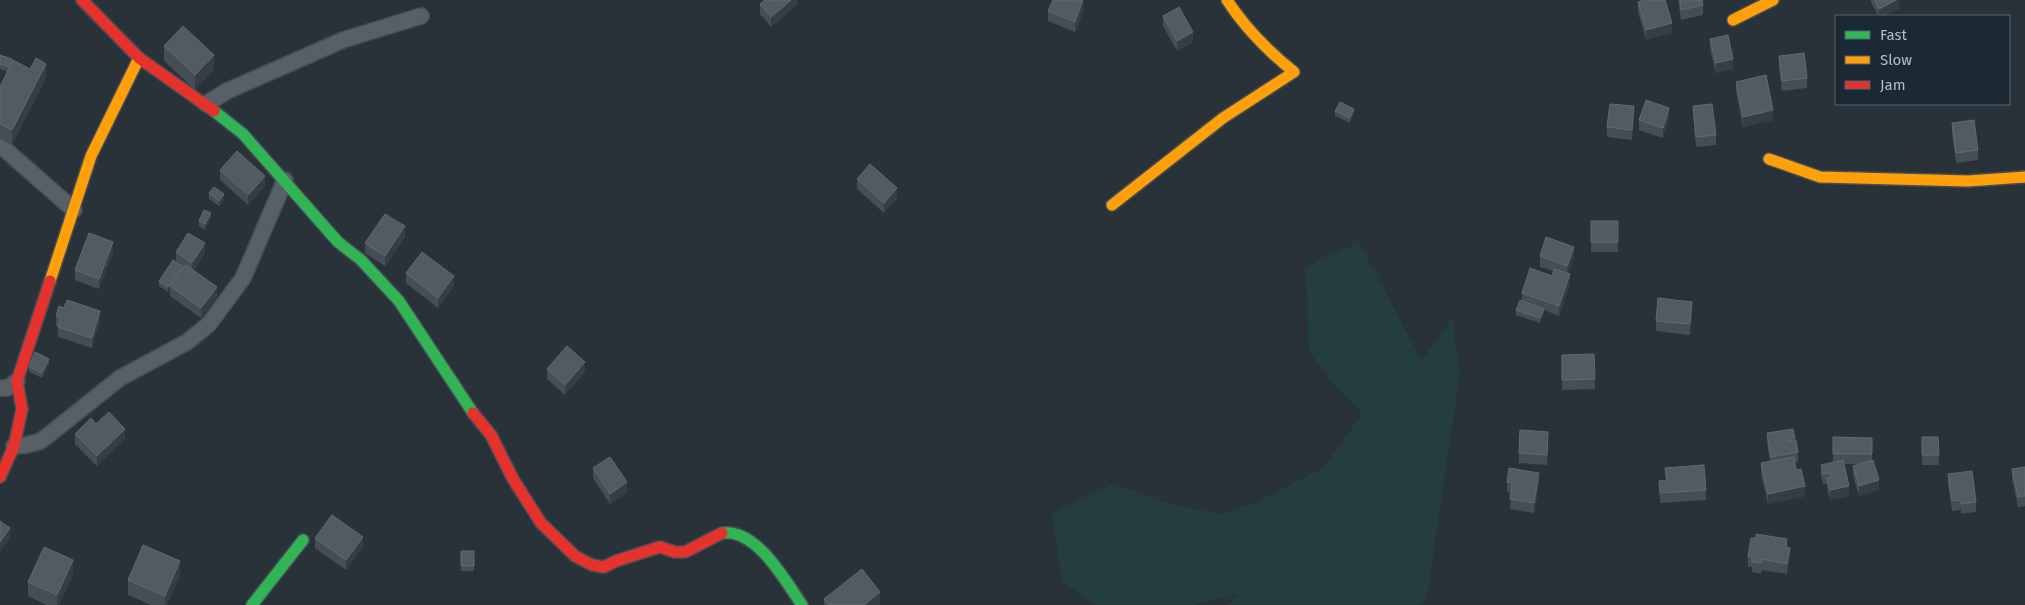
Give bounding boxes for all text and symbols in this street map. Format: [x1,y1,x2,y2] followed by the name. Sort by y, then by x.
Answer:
[1835,15,2010,105] legend
[1880,26,1907,44] text: Fast
[1880,51,1912,69] text: Slow
[1880,76,1906,94] text: Jam

